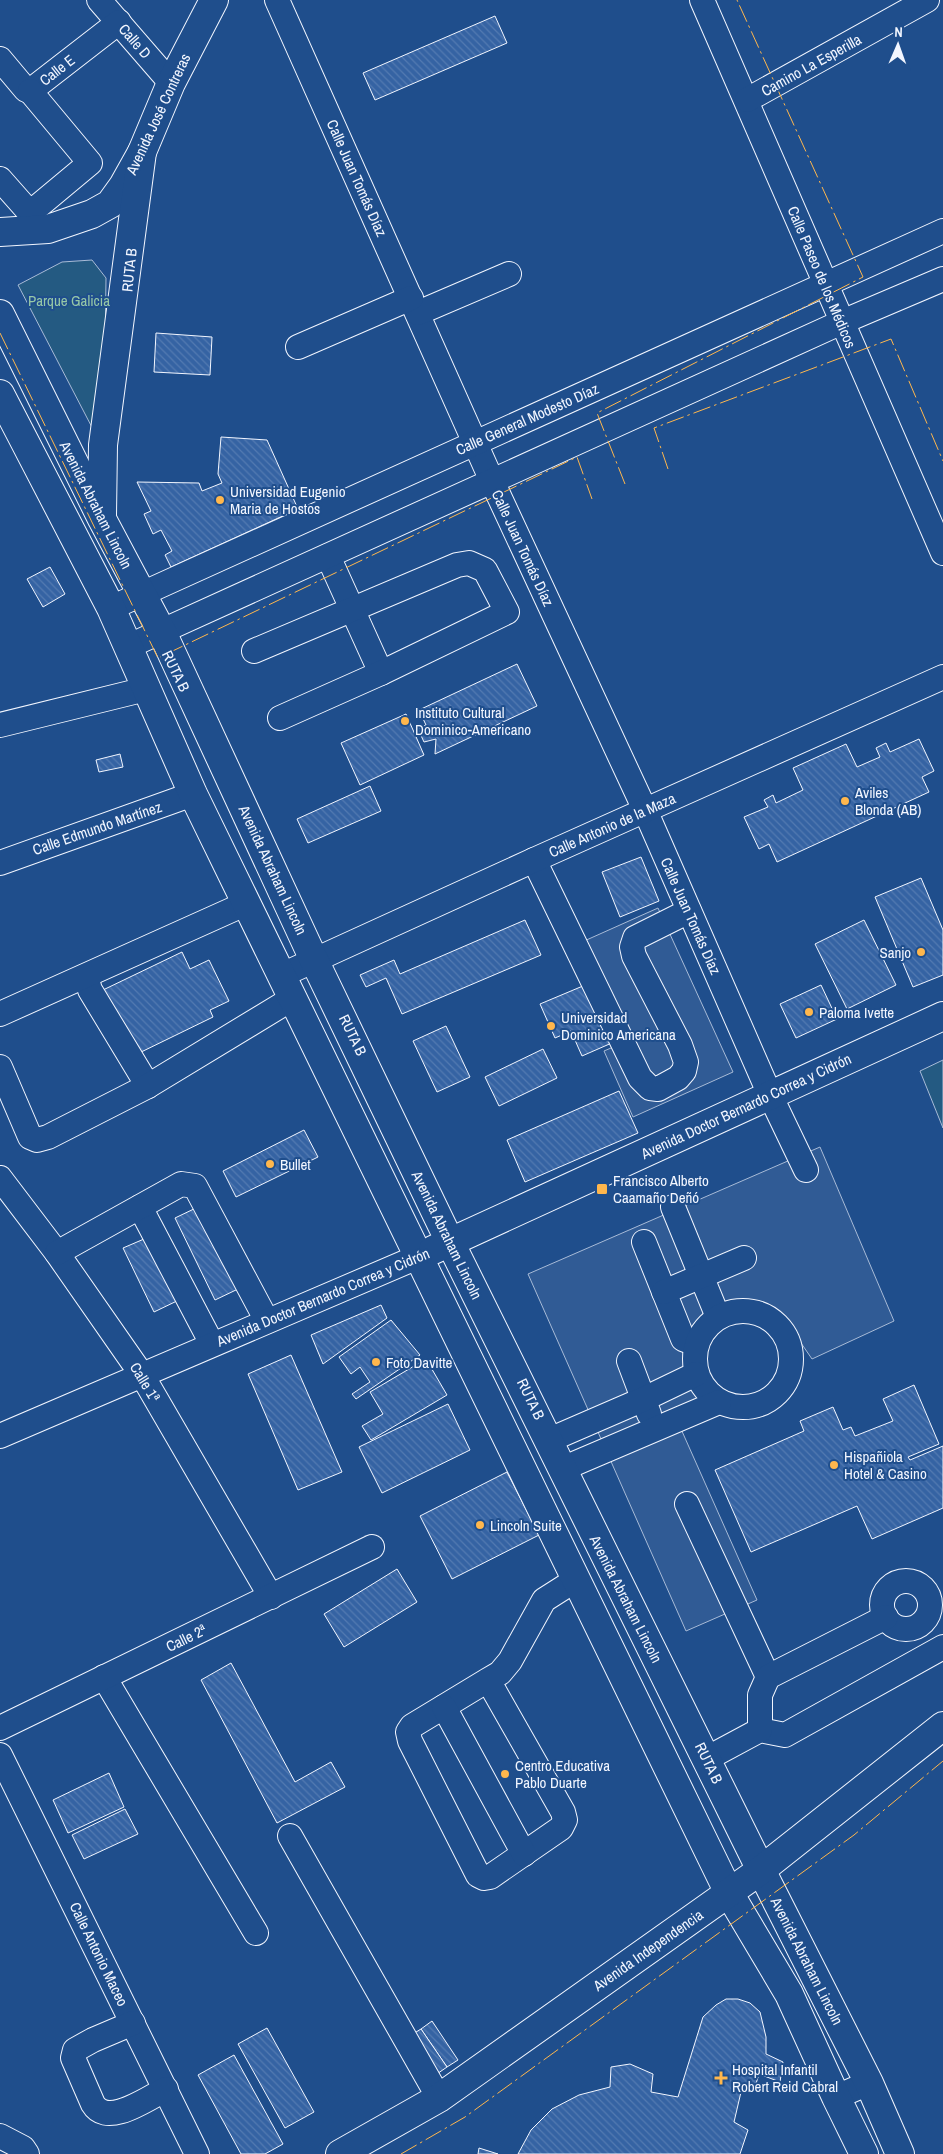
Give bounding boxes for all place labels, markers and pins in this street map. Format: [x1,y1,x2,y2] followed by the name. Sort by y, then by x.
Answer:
[230,481,346,519] place label: Universidad Eugenio Maria de Hostos
[214,494,226,506] marker: Universidad Eugenio Maria de Hostos
[415,702,531,740] place label: Instituto Cultural Dominico-Americano
[399,715,411,727] marker: Instituto Cultural Dominico-Americano
[854,782,921,820] place label: Aviles Blonda (AB)
[839,795,851,807] marker: Aviles Blonda (AB)
[880,942,911,963] place label: Sanjo
[915,946,927,958] marker: Sanjo
[819,1002,894,1023] place label: Paloma Ivette
[803,1006,815,1018] marker: Paloma Ivette
[561,1007,676,1045] place label: Universidad Dominico Americana
[545,1020,557,1032] marker: Universidad Dominico Americana
[280,1154,311,1175] place label: Bullet
[264,1158,276,1170] marker: Bullet
[613,1170,709,1208] place label: Francisco Alberto Caamaño Deñó
[595,1182,609,1196] marker: Francisco Alberto Caamaño Deñó
[386,1352,453,1373] place label: Foto Davitte
[370,1356,382,1368] marker: Foto Davitte
[844,1446,927,1484] place label: Hispañiola Hotel & Casino
[828,1459,840,1471] marker: Hispañiola Hotel & Casino
[490,1515,562,1536] place label: Lincoln Suite
[474,1519,486,1531] marker: Lincoln Suite
[515,1755,610,1793] place label: Centro Educativa Pablo Duarte
[499,1768,511,1780] marker: Centro Educativa Pablo Duarte
[732,2059,838,2097] place label: Hospital Infantil Robert Reid Cabral
[714,2071,728,2085] marker: Hospital Infantil Robert Reid Cabral

